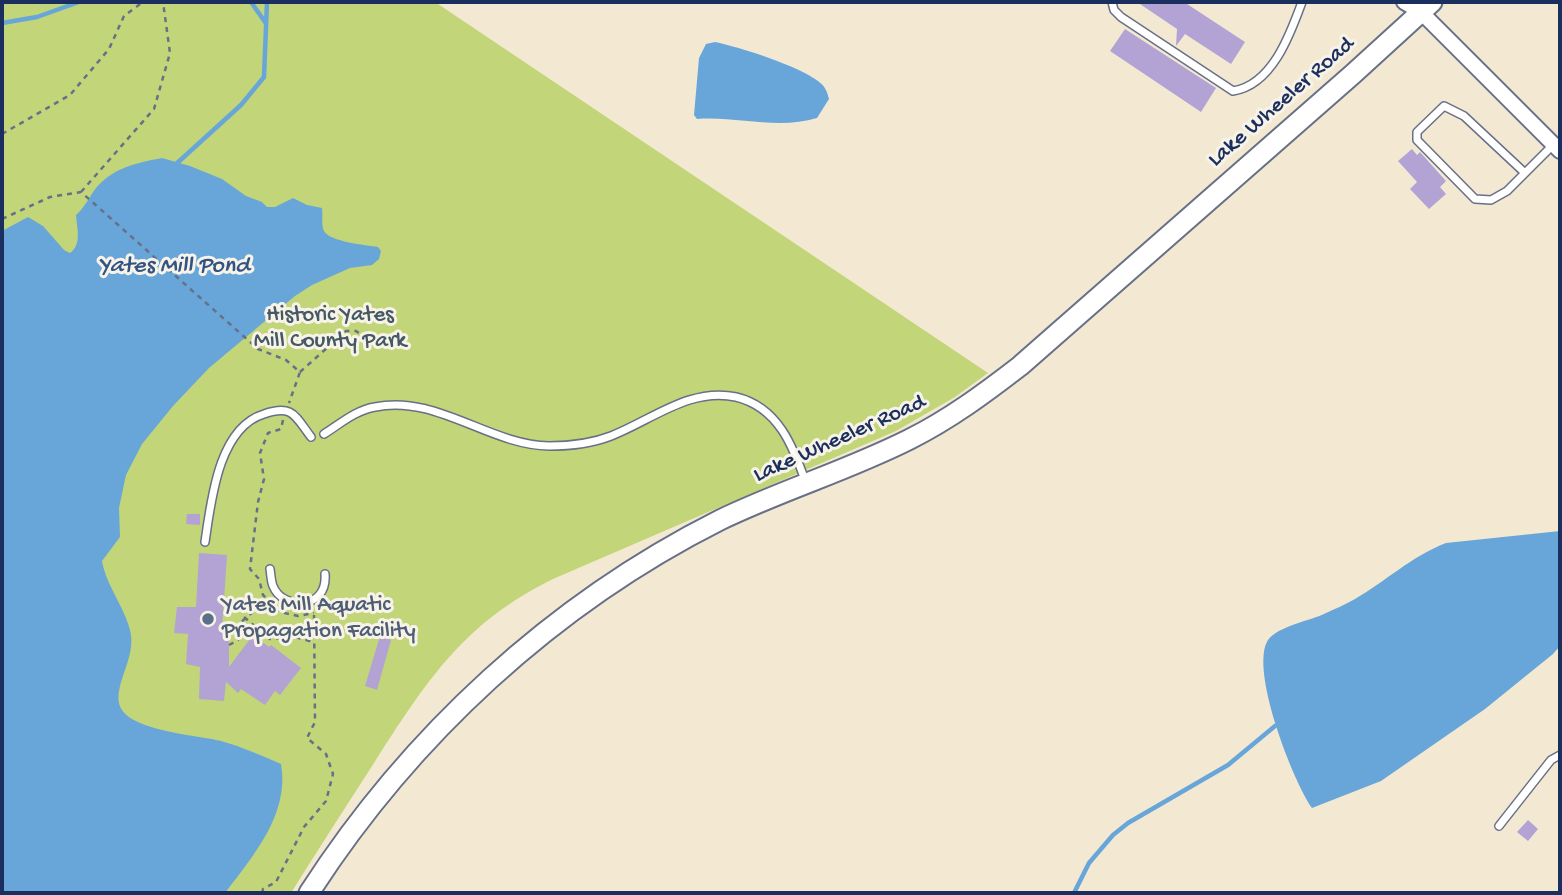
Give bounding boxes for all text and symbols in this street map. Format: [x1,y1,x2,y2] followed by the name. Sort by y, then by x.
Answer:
[1203,32,1361,174] street label: Lake Wheeler Road
[99,253,249,281] water label: Yates Mill Pond
[254,302,406,356] park label: Historic Yates Mill County Park
[750,390,930,490] street label: Lake Wheeler Road
[222,592,416,646] place label: Yates Mill Aquatic Propagation Facility
[200,611,216,627] marker: Yates Mill Aquatic Propagation Facility

